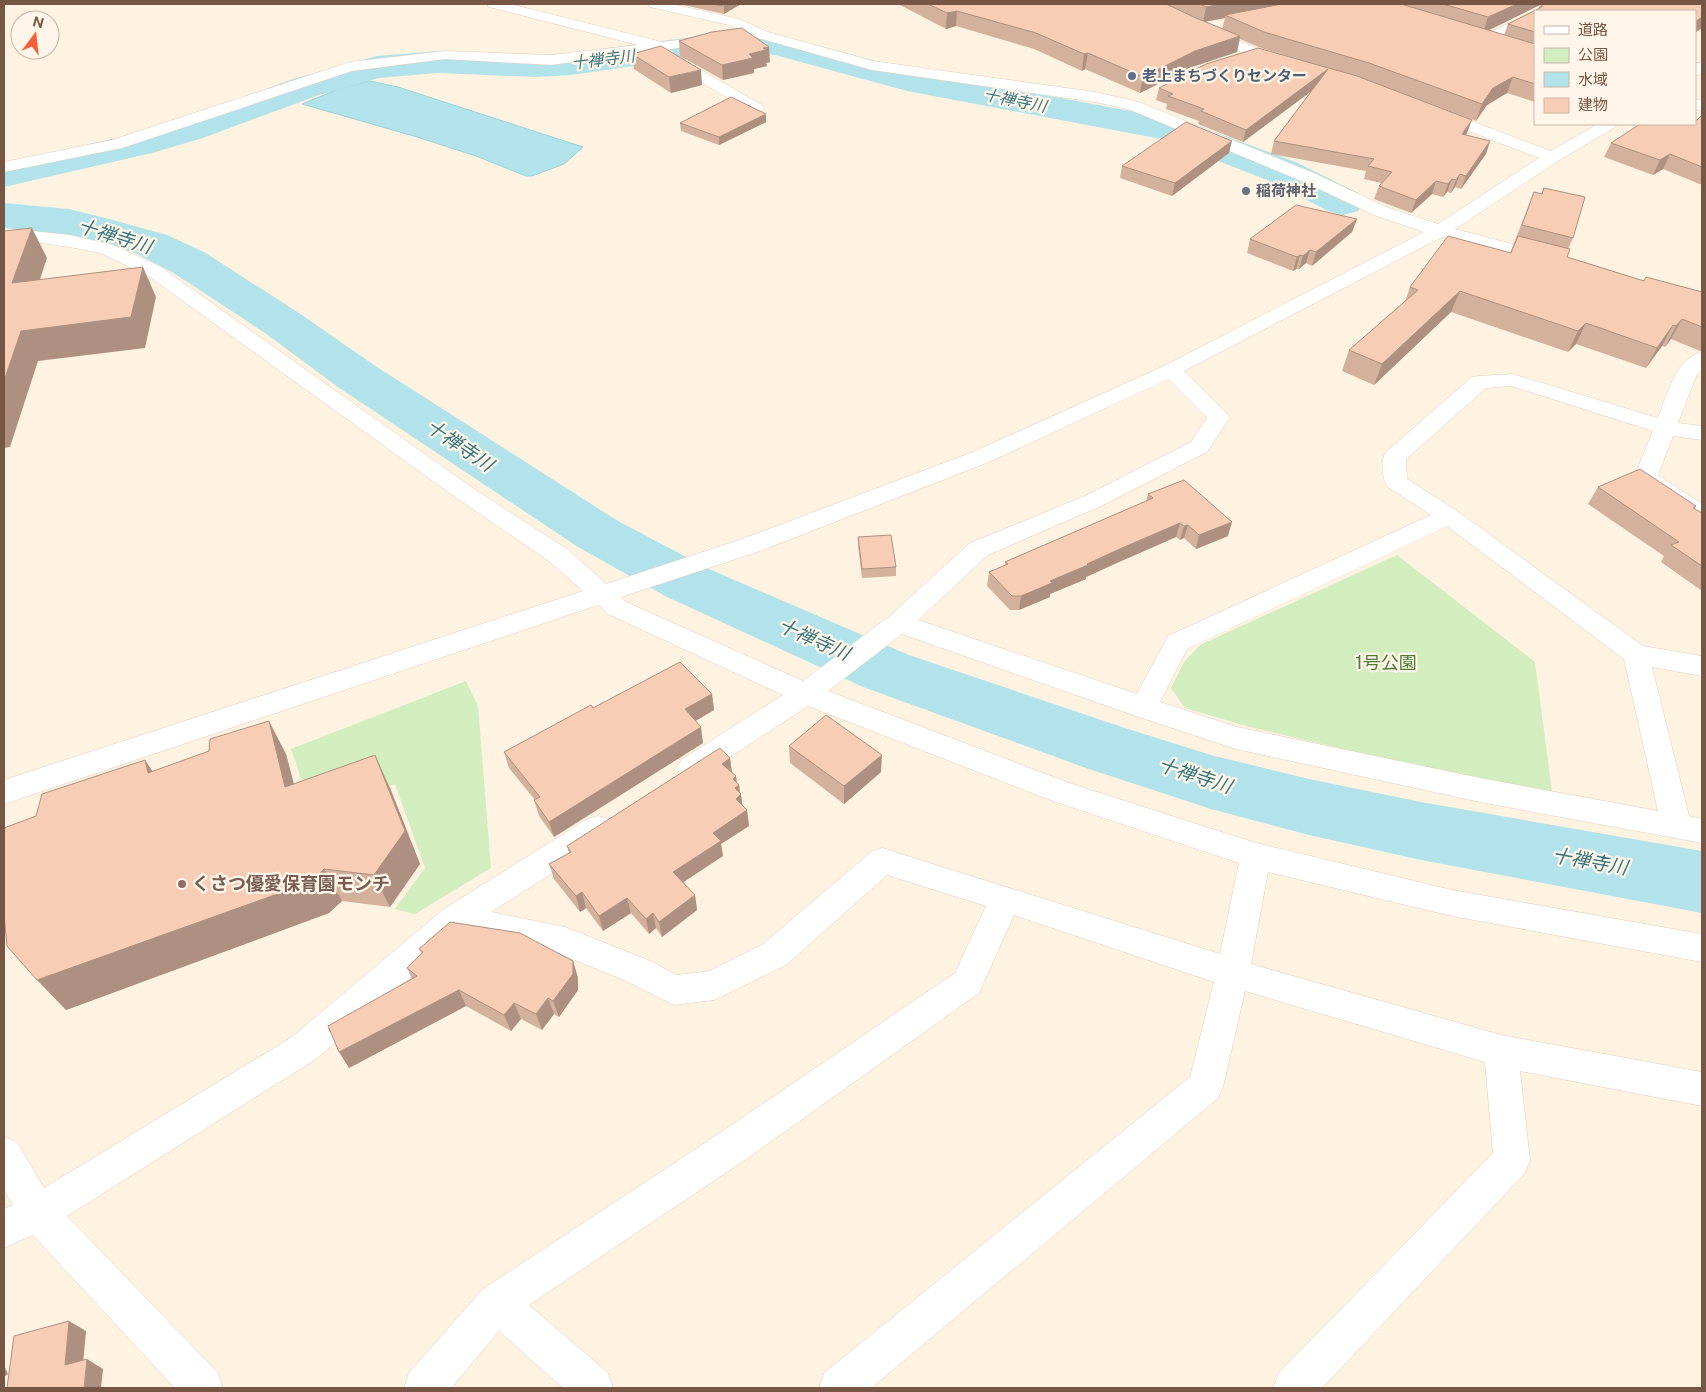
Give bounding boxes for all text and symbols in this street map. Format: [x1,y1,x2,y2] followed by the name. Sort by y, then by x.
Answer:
[10,10,60,60] north arrow
[1534,10,1696,125] legend
[31,13,46,32] text: N
[1578,21,1608,38] text: 道路
[570,46,638,73] water label: 十禅寺川
[1578,46,1608,63] text: 公園
[1142,67,1307,84] place label: 老上まちづくりセンター
[1126,70,1138,82] marker: 老上まちづくりセンター
[1578,71,1608,88] text: 水域
[982,85,1050,116] water label: 十禅寺川
[1578,96,1608,113] text: 建物
[1256,182,1316,199] place label: 稲荷神社
[1240,185,1252,197] marker: 稲荷神社
[75,214,156,258] water label: 十禅寺川
[422,415,499,476] water label: 十禅寺川
[775,613,855,665] water label: 十禅寺川
[1355,652,1417,673] park label: 1号公園
[1155,753,1236,798] water label: 十禅寺川
[1551,844,1631,879] water label: 十禅寺川
[192,873,390,894] place label: くさつ優愛保育園モンチ
[176,878,188,890] marker: くさつ優愛保育園モンチ

